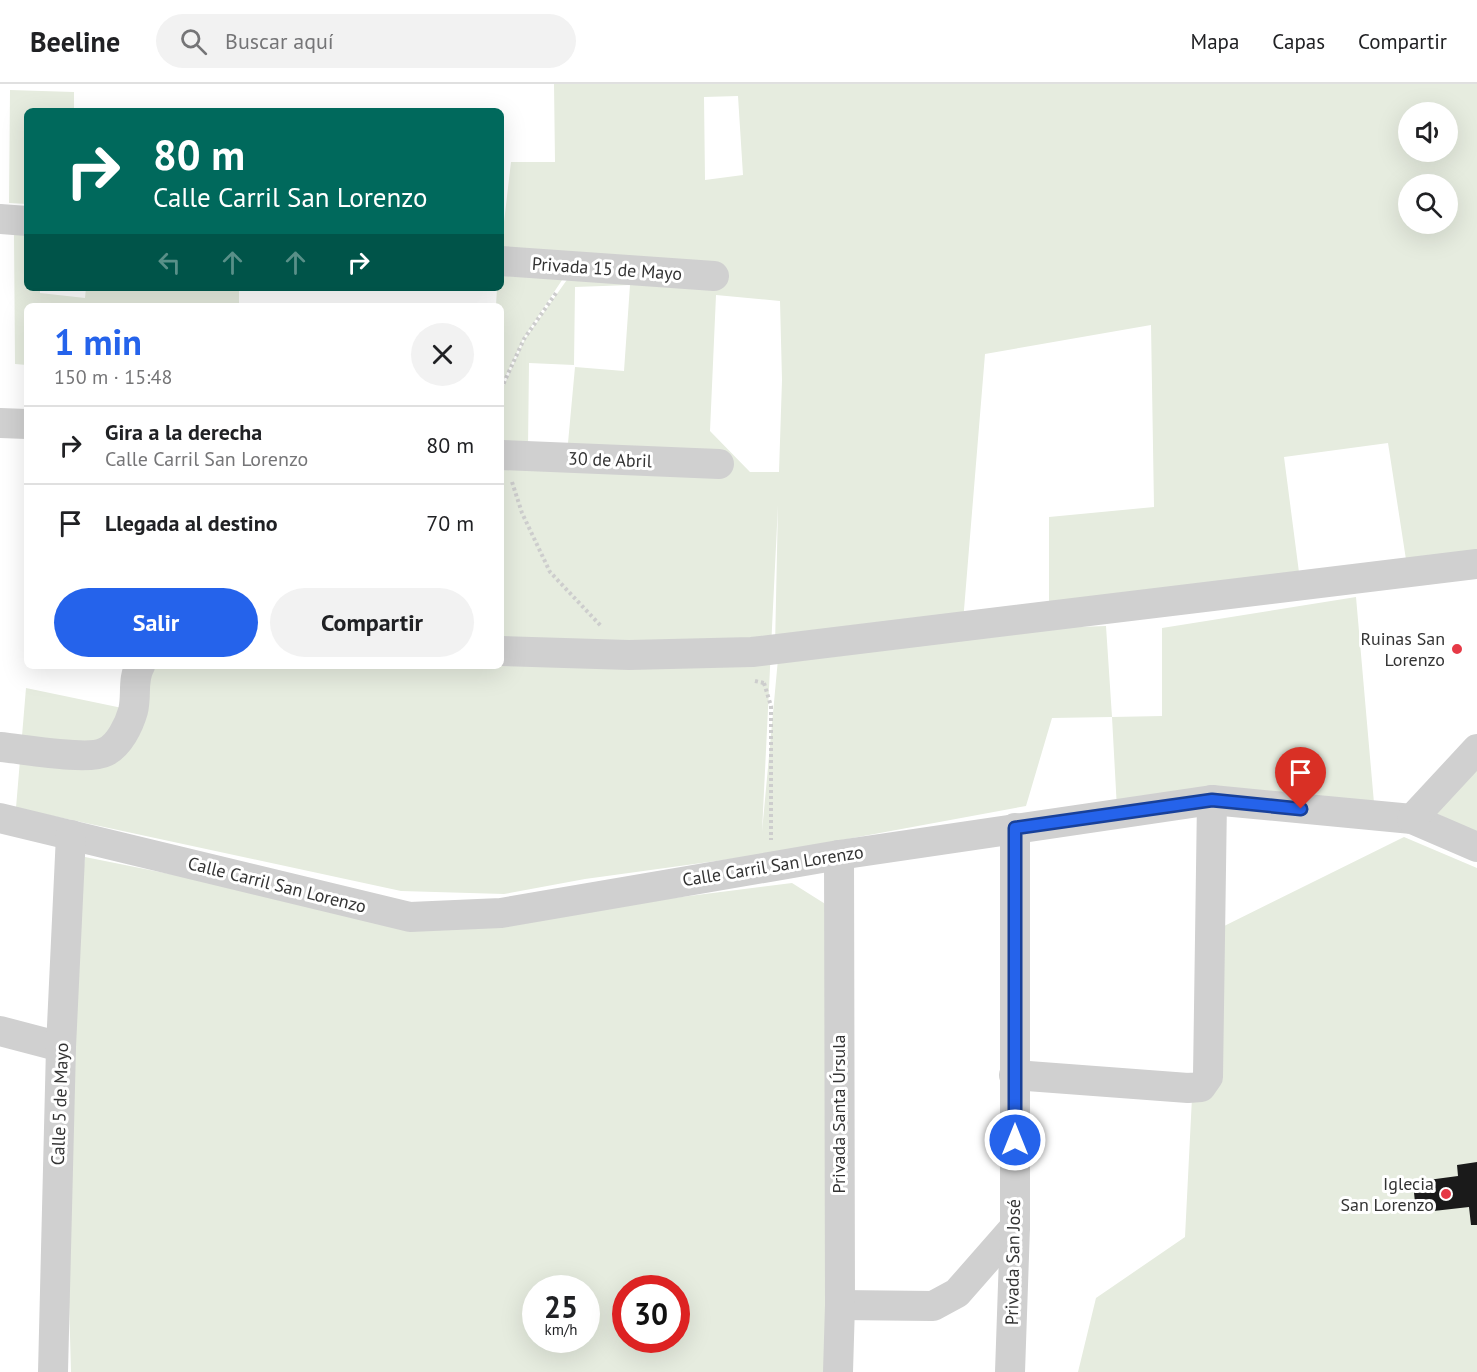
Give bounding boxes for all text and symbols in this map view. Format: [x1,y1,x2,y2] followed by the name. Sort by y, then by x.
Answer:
[156,14,576,68] search box
[30,23,120,60] text: Beeline
[177,25,210,58] icon: search
[225,27,334,55] text: Buscar aquí
[1191,28,1239,55] text: Mapa
[1272,28,1325,55] text: Capas
[1358,28,1447,55] text: Compartir
[1398,102,1458,234] map controls
[1398,102,1458,162] button: sound
[153,127,245,182] text: 80 m
[54,132,132,210] icon: right
[1398,174,1458,234] button: search
[153,180,427,214] text: Calle Carril San Lorenzo
[153,246,186,279] icon: left
[216,246,249,279] icon: ahead
[279,246,312,279] icon: ahead
[342,246,375,279] icon: right
[531,252,683,285] street label: Privada 15 de Mayo
[54,318,142,365] text: 1 min
[411,323,474,386] button: close
[54,364,172,390] text: 150 m · 15:48
[105,418,262,446] text: Gira a la derecha
[54,429,87,462] icon: right
[426,431,474,459] text: 80 m
[105,446,308,472] text: Calle Carril San Lorenzo
[568,447,653,472] street label: 30 de Abril
[54,507,87,540] icon: arrive
[105,509,278,537] text: Llegada al destino
[426,509,474,537] text: 70 m
[54,588,258,657] button: Salir
[270,588,474,657] button: Compartir
[1360,627,1445,671] place label: Ruinas San Lorenzo
[1450,642,1464,656] marker: Ruinas San Lorenzo
[1275,747,1326,809] pin
[1284,756,1317,789] icon: arrive
[681,840,865,891] street label: Calle Carril San Lorenzo
[186,851,369,918] street label: Calle Carril San Lorenzo
[827,1035,850,1193] street label: Privada Santa Úrsula
[46,1042,73,1166] street label: Calle 5 de Mayo
[983,1108,1047,1172] position arrow
[1340,1172,1434,1216] place label: Iglecia San Lorenzo
[1439,1187,1453,1201] marker: Iglecia San Lorenzo
[1000,1199,1025,1325] street label: Privada San José
[612,1275,690,1353] speed limit sign: 30
[544,1287,578,1326] text: 25
[545,1320,577,1339] text: km/h

